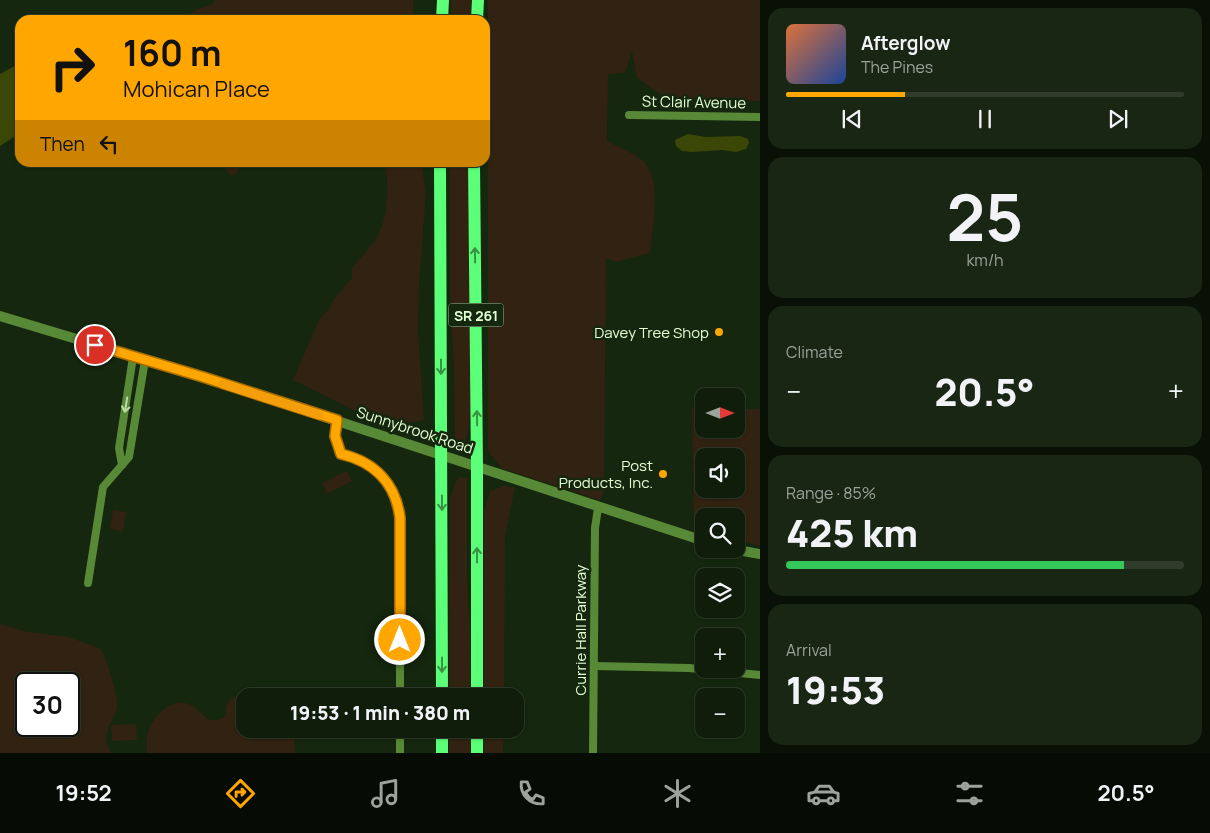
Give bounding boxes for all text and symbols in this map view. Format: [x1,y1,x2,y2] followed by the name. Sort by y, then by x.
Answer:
[123,29,222,77] text: 160 m
[861,30,950,56] text: Afterglow
[40,35,105,100] icon: right
[861,56,933,78] text: The Pines
[123,74,270,104] text: Mohican Place
[642,91,746,113] street label: St Clair Avenue
[838,105,866,133] icon: previous
[971,105,999,133] icon: pause
[1104,105,1132,133] icon: next
[95,130,123,158] icon: left
[40,131,85,157] text: Then
[947,172,1023,261] text: 25
[470,248,480,264] one-way arrow
[966,249,1004,271] text: km/h
[448,304,504,326] road number: SR 261
[594,322,709,343] place label: Davey Tree Shop
[74,324,116,366] pin
[713,326,725,338] marker: Davey Tree Shop
[81,331,109,359] icon: arrive
[786,341,843,363] text: Climate
[436,359,446,375] one-way arrow
[934,365,1035,417] text: 20.5°
[786,372,801,410] text: −
[1168,372,1184,410] text: +
[695,388,745,438] north arrow
[695,388,745,738] map controls
[120,396,130,412] one-way arrow
[354,401,476,459] street label: Sunnybrook Road
[472,410,482,426] one-way arrow
[695,448,745,498] button: sound
[559,455,653,493] place label: Post Products, Inc.
[657,468,669,480] marker: Post Products, Inc.
[786,482,876,504] text: Range · 85%
[437,494,447,511] one-way arrow
[786,506,918,558] text: 425 km
[695,508,745,558] button: search
[472,547,482,563] one-way arrow
[570,564,591,696] street label: Currie Hall Parkway
[695,568,745,618] button: layers
[373,613,425,665] position arrow
[695,628,745,678] button: +
[786,639,832,661] text: Arrival
[437,657,447,673] one-way arrow
[786,663,885,715] text: 19:53
[15,672,80,737] speed limit sign: 30
[695,688,745,738] button: −
[290,700,470,726] text: 19:53 · 1 min · 380 m
[223,776,258,811] icon: directions
[368,776,403,811] icon: music
[514,776,549,811] icon: phone
[660,776,695,811] icon: climate
[806,776,841,811] icon: car
[952,776,987,811] icon: filters
[55,778,112,808] text: 19:52
[1097,778,1155,808] text: 20.5°

